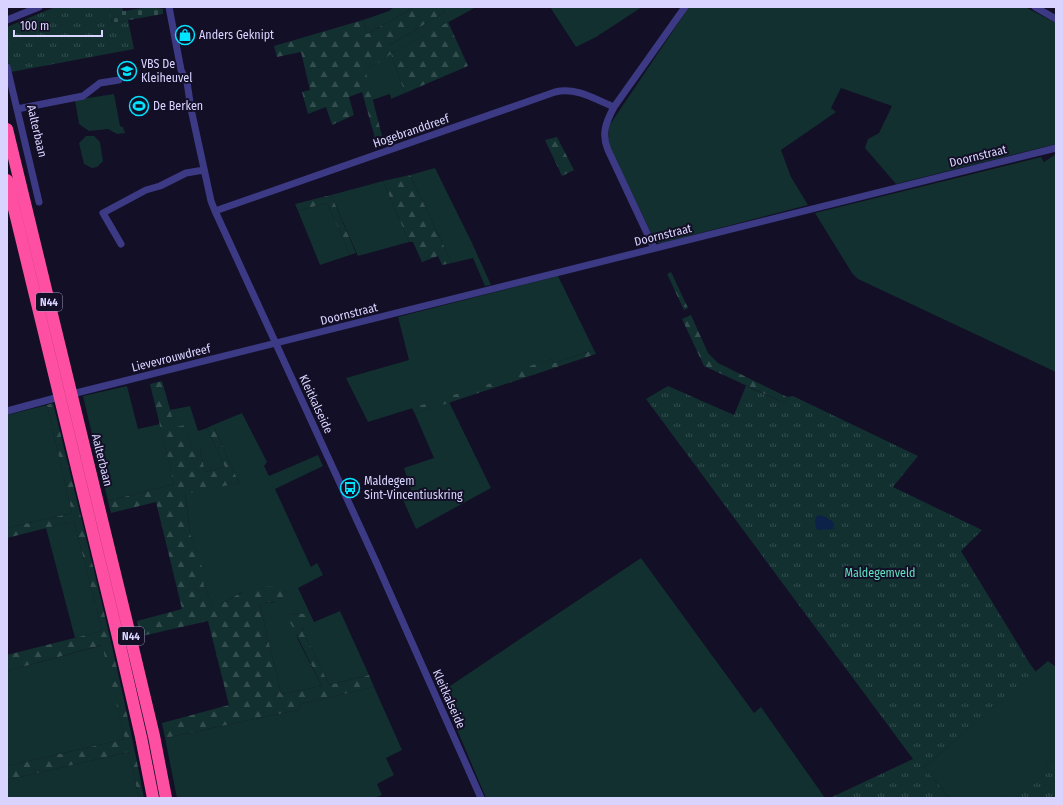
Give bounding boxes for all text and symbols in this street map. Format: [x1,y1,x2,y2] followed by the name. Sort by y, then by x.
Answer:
[14,12,102,38] scale bar
[20,19,49,33] text: 100 m
[174,24,196,46] shop icon: Anders Geknipt
[199,28,274,42] place label: Anders Geknipt
[141,57,192,85] place label: VBS De Kleiheuvel
[116,60,138,82] school or university icon: VBS De Kleiheuvel
[128,95,150,117] sports icon: De Berken
[153,99,203,113] place label: De Berken
[24,103,50,159] street label: Aalterbaan
[371,111,452,151] street label: Hogebranddreef
[948,142,1008,170] street label: Doornstraat
[633,221,693,249] street label: Doornstraat
[36,293,62,311] road number: N44
[319,300,379,328] street label: Doornstraat
[130,341,213,375] street label: Lievevrouwdreef
[296,372,336,436] street label: Kleitkalseide
[89,432,115,488] street label: Aalterbaan
[364,474,463,502] place label: Maldegem Sint-Vincentiuskring
[339,477,361,499] bus stop icon: Maldegem Sint-Vincentiuskring
[844,566,916,580] park label: Maldegemveld
[118,627,144,645] road number: N44
[430,667,468,731] street label: Kleitkalseide

